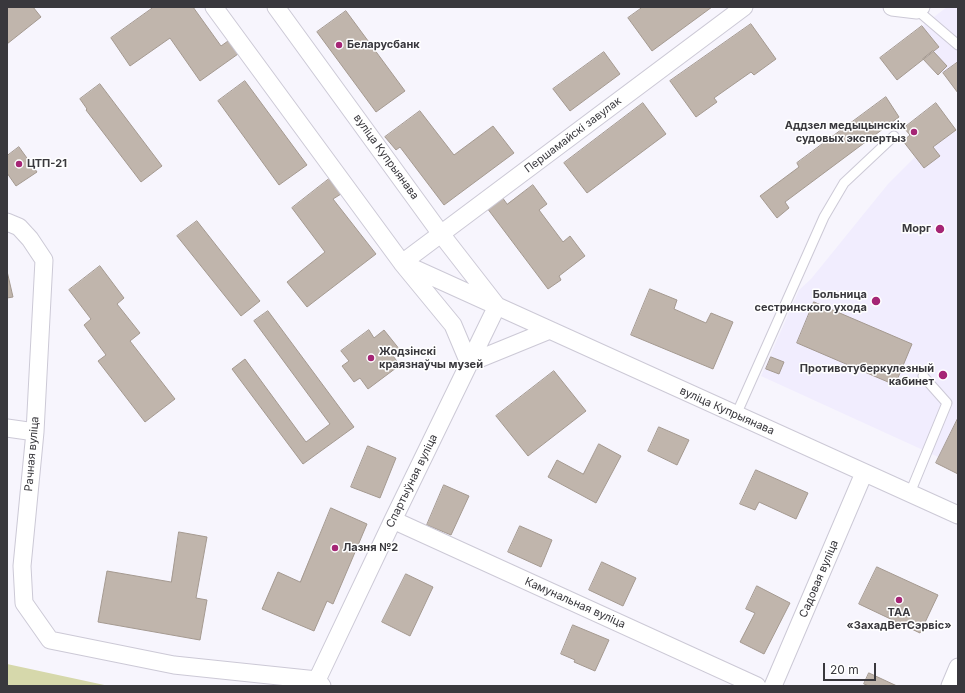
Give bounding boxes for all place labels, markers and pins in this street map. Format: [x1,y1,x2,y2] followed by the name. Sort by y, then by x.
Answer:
[347,38,420,52] place label: Беларусбанк
[334,40,344,50] marker: Беларусбанк
[785,119,906,145] place label: Аддзел медыцынскіх судовых экспертыз
[909,127,919,137] marker: Аддзел медыцынскіх судовых экспертыз
[27,157,67,171] place label: ЦТП-21
[14,159,24,169] marker: ЦТП-21
[902,222,931,236] place label: Морг
[934,223,946,235] marker: Морг
[754,288,867,314] place label: Больница сестринского ухода
[870,295,882,307] marker: Больница сестринского ухода
[379,345,483,371] place label: Жодзінскі краязнаўчы музей
[366,353,376,363] marker: Жодзінскі краязнаўчы музей
[800,362,934,388] place label: Противотуберкулезный кабинет
[937,369,949,381] marker: Противотуберкулезный кабинет
[343,541,398,555] place label: Лазня №2
[330,543,340,553] marker: Лазня №2
[894,595,904,605] marker: ТАА «ЗахадВетСэрвіс»
[847,606,951,632] place label: ТАА «ЗахадВетСэрвіс»

